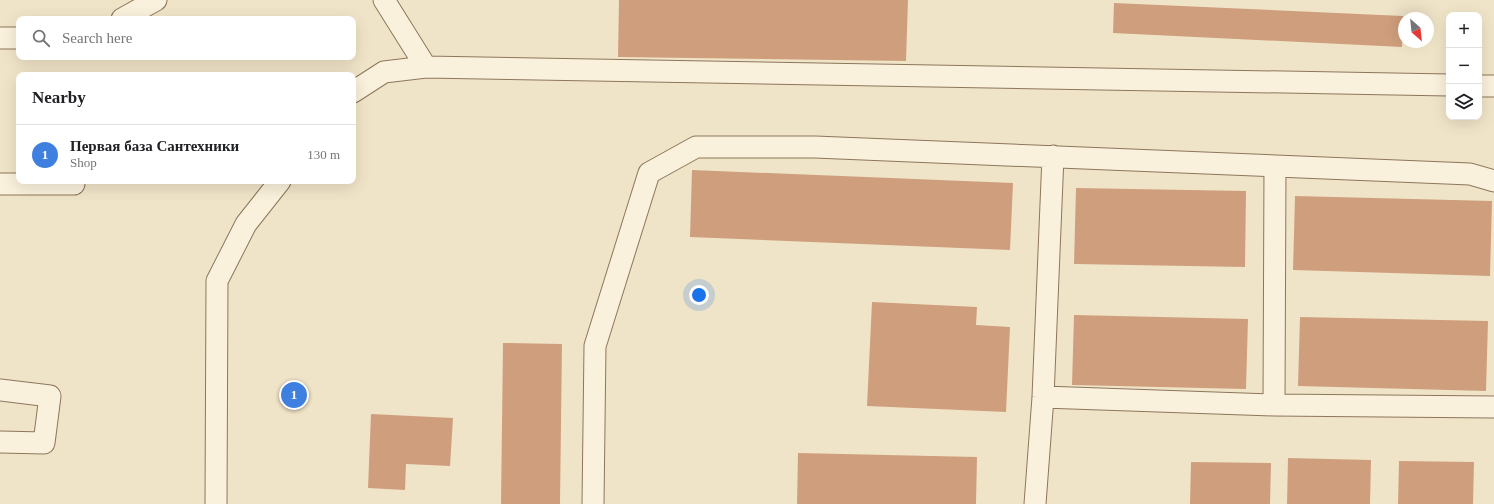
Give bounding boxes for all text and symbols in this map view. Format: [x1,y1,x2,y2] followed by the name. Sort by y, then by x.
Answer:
[1398,12,1434,48] north arrow
[1446,12,1482,120] map controls
[1446,12,1482,48] button: +
[16,16,356,60] search box
[30,27,52,49] icon: search
[62,30,132,46] text: Search here
[1446,48,1482,84] button: −
[1446,84,1482,120] button: layers
[32,88,86,107] text: Nearby
[70,138,239,154] text: Первая база Сантехники
[42,147,48,162] text: 1
[307,147,340,162] text: 130 m
[70,155,97,170] text: Shop
[689,285,709,305] your location
[281,380,307,410] pin: 1

